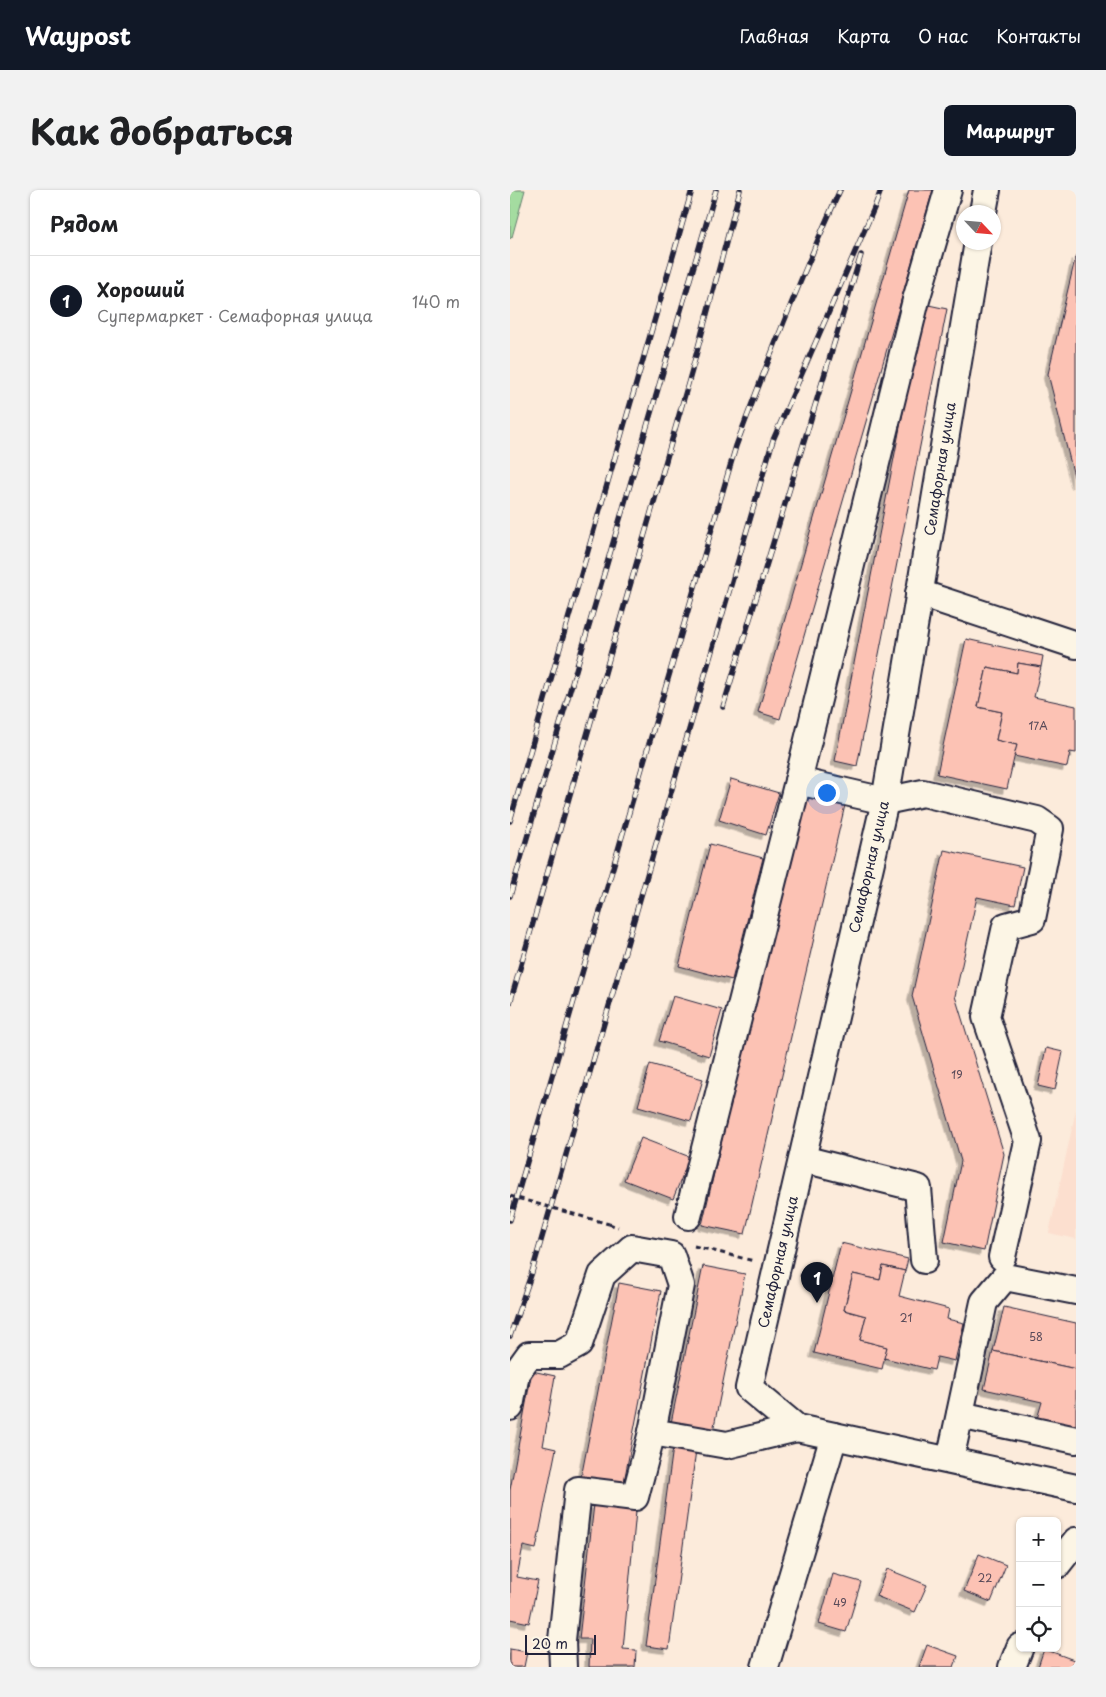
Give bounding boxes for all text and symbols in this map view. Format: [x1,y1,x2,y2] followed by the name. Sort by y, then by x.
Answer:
[25,17,131,53] text: Waypost
[740,22,809,49] text: Главная
[837,22,890,49] text: Карта
[918,22,968,49] text: О нас
[996,22,1081,49] text: Контакты
[30,104,294,157] text: Как добраться
[944,105,1076,156] button: Маршрут
[956,205,1001,250] north arrow
[50,207,118,239] text: Рядом
[97,275,185,303] text: Хороший
[62,289,70,313] text: 1
[412,289,460,313] text: 140 m
[97,303,373,327] text: Супермаркет · Семафорная улица
[919,400,960,537] street label: Семафорная улица
[1028,717,1048,734] house number: 17А
[814,780,840,806] your location
[843,798,894,935] street label: Семафорная улица
[951,1066,963,1083] house number: 19
[752,1193,803,1330] street label: Семафорная улица
[801,1262,833,1303] pin: 1
[900,1309,912,1326] house number: 21
[1029,1328,1043,1345] house number: 58
[1016,1517,1061,1652] map controls
[1016,1517,1061,1562] button: +
[1016,1562,1061,1607] button: −
[978,1569,992,1586] house number: 22
[833,1594,847,1611] house number: 49
[1016,1607,1061,1652] button: locate
[525,1632,596,1655] scale bar
[532,1633,568,1654] text: 20 m

